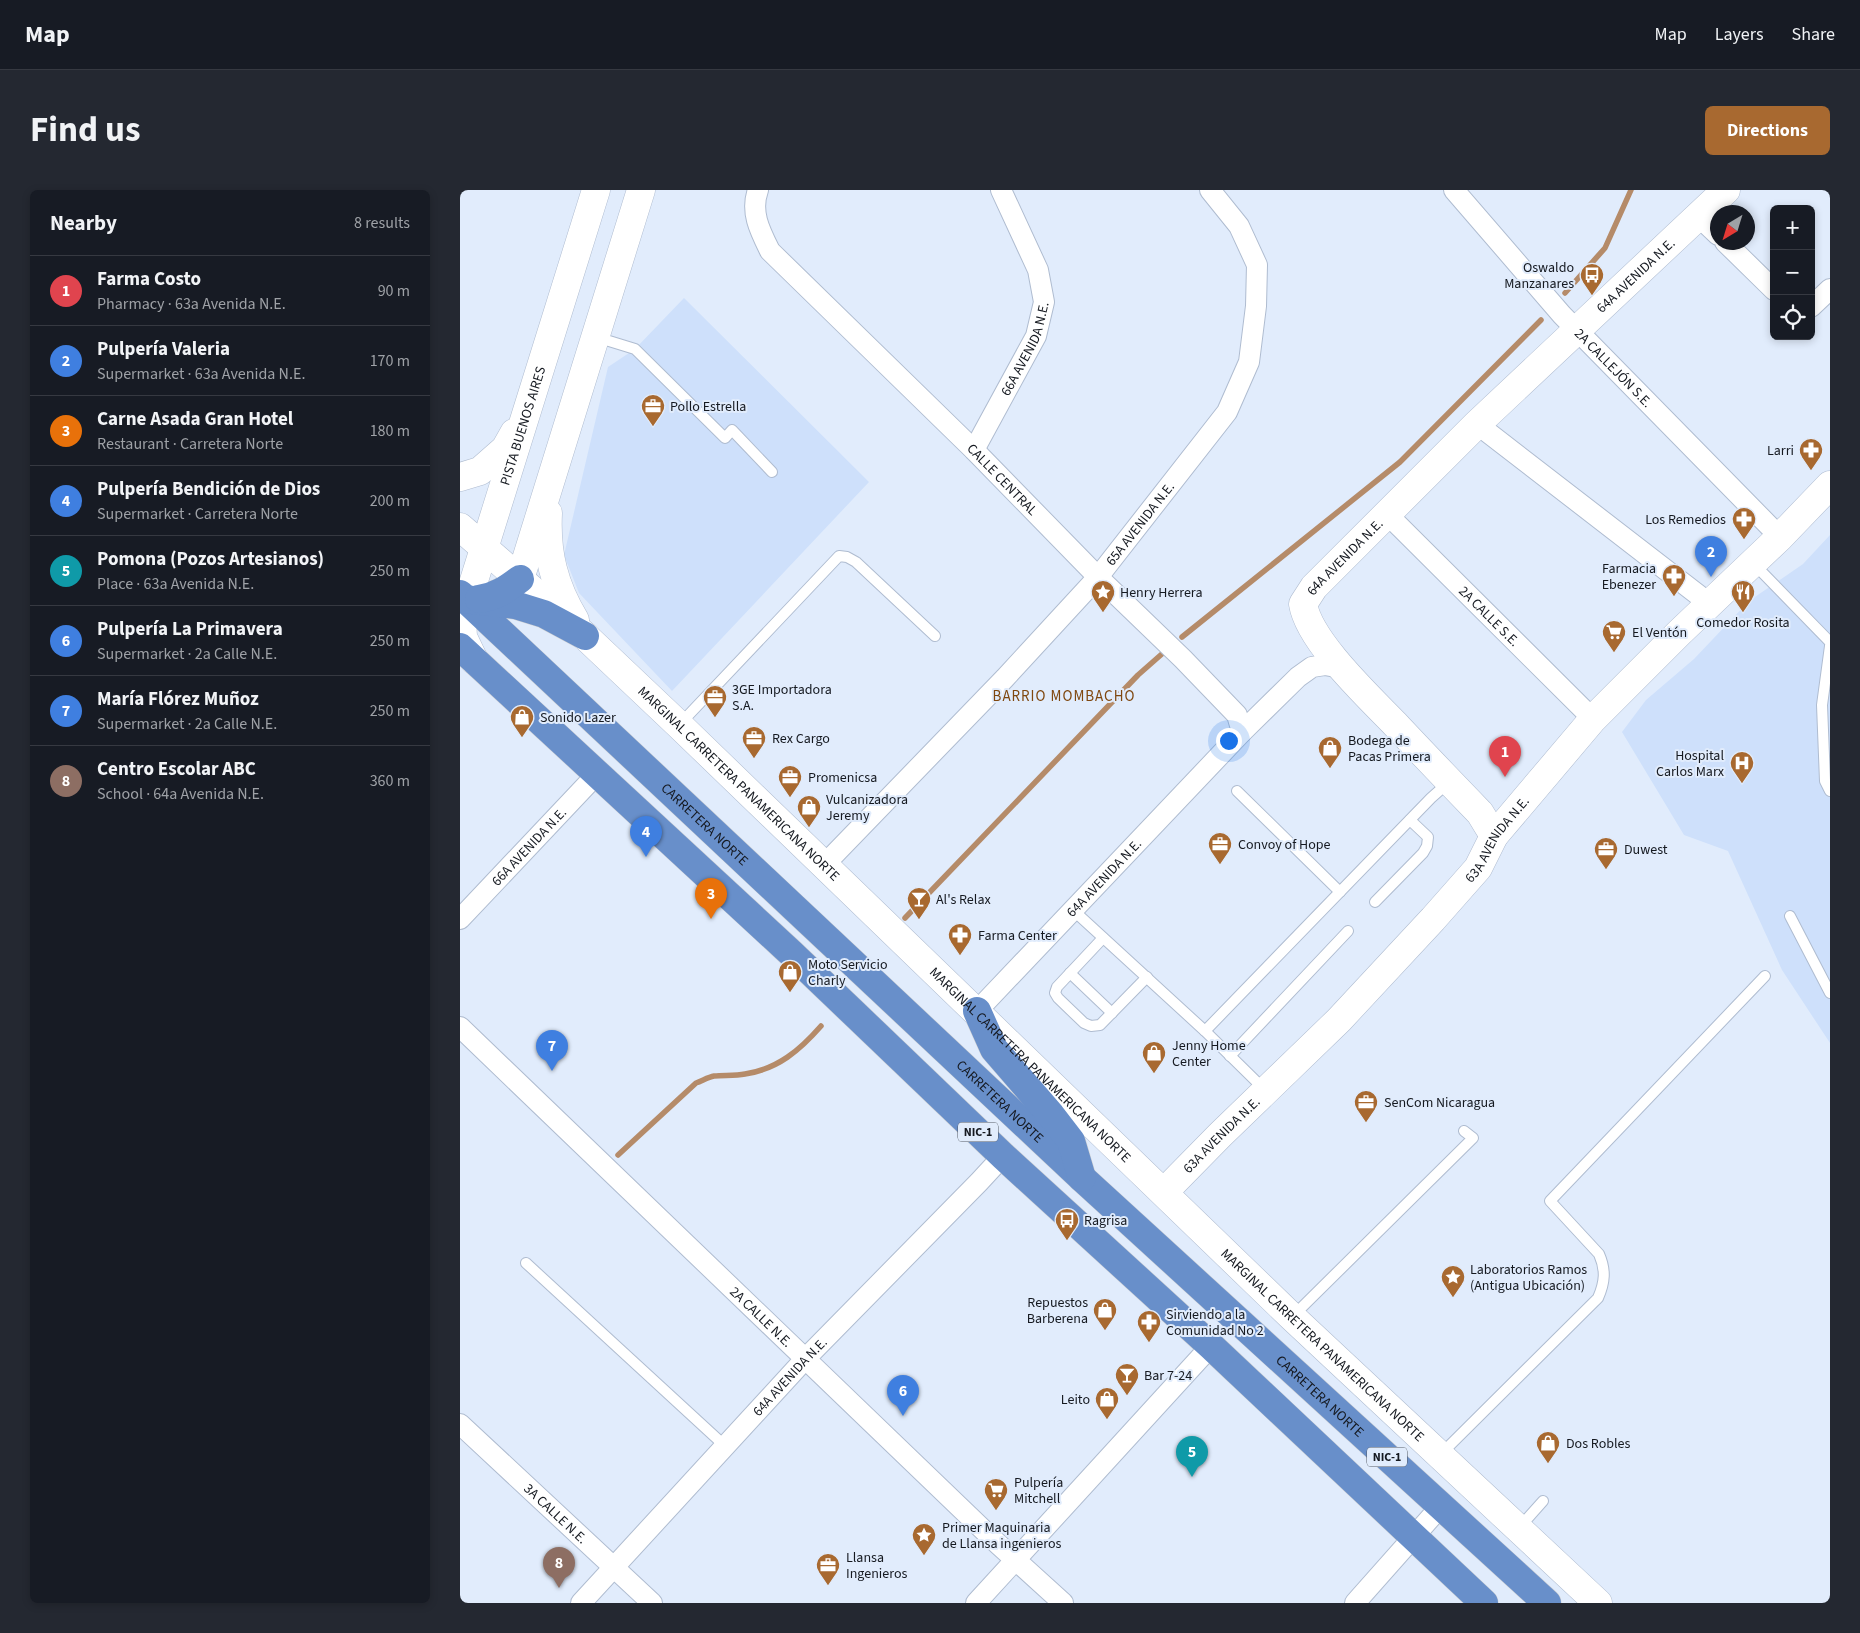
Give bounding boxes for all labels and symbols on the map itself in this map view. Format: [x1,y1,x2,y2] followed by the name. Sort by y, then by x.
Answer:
[1710,205,1755,250] north arrow
[1592,234,1680,318] street label: 64A AVENIDA N.E.
[1504,258,1574,294] place label: Oswaldo Manzanares
[1579,262,1605,296] bus stop icon: Oswaldo Manzanares
[996,300,1055,400] street label: 66A AVENIDA N.E.
[1570,324,1656,412] street label: 2A CALLEJÓN S.E.
[495,364,551,488] street label: PISTA BUENOS AIRES
[640,393,666,427] office icon: Pollo Estrella
[670,397,746,417] place label: Pollo Estrella
[1798,437,1824,471] pharmacy icon: Larri
[962,439,1042,521] street label: CALLE CENTRAL
[1767,441,1794,461] place label: Larri
[1101,478,1180,570] street label: 65A AVENIDA N.E.
[1731,506,1757,540] pharmacy icon: Los Remedios
[1645,510,1726,530] place label: Los Remedios
[1302,514,1388,600] street label: 64A AVENIDA N.E.
[1695,536,1727,577] pin: 2
[1602,559,1656,595] place label: Farmacia Ebenezer
[1661,563,1687,597] pharmacy icon: Farmacia Ebenezer
[1090,579,1116,613] place icon: Henry Herrera
[1730,579,1756,613] restaurant icon: Comedor Rosita
[1454,582,1524,652] street label: 2A CALLE S.E.
[1120,583,1202,603] place label: Henry Herrera
[1696,613,1790,633] place label: Comedor Rosita
[1601,619,1627,653] supermarket icon: El Ventón
[1632,623,1687,643] place label: El Ventón
[732,680,832,716] place label: 3GE Importadora S.A.
[633,682,844,886] street label: MARGINAL CARRETERA PANAMERICANA NORTE
[702,684,728,718] office icon: 3GE Importadora S.A.
[993,686,1135,707] district label: BARRIO MOMBACHO
[509,704,535,738] shop icon: Sonido Lazer
[540,708,616,728] place label: Sonido Lazer
[741,725,767,759] office icon: Rex Cargo
[1216,728,1242,754] your location
[772,729,830,749] place label: Rex Cargo
[1348,731,1431,767] place label: Bodega de Pacas Primera
[1317,735,1343,769] shop icon: Bodega de Pacas Primera
[1489,736,1521,777] pin: 1
[1656,746,1725,782] place label: Hospital Carlos Marx
[1729,750,1755,784] hospital icon: Hospital Carlos Marx
[777,764,803,798] office icon: Promenicsa
[808,768,877,788] place label: Promenicsa
[656,779,752,871] street label: CARRETERA NORTE
[826,790,908,826] place label: Vulcanizadora Jeremy
[1461,792,1534,887] street label: 63A AVENIDA N.E.
[796,794,822,828] shop icon: Vulcanizadora Jeremy
[487,803,572,891] street label: 66A AVENIDA N.E.
[630,816,662,857] pin: 4
[1207,831,1233,865] office icon: Convoy of Hope
[1062,835,1147,922] street label: 64A AVENIDA N.E.
[1238,835,1331,855] place label: Convoy of Hope
[1593,836,1619,870] office icon: Duwest
[1624,840,1668,860] place label: Duwest
[695,878,727,919] pin: 3
[906,886,932,920] bar icon: Al's Relax
[936,890,991,910] place label: Al's Relax
[947,922,973,956] pharmacy icon: Farma Center
[978,926,1057,946] place label: Farma Center
[808,955,887,991] place label: Moto Servicio Charly
[777,959,803,993] shop icon: Moto Servicio Charly
[925,963,1135,1167] street label: MARGINAL CARRETERA PANAMERICANA NORTE
[536,1030,568,1071] pin: 7
[1172,1036,1246,1072] place label: Jenny Home Center
[1141,1040,1167,1074] shop icon: Jenny Home Center
[951,1056,1048,1148] street label: CARRETERA NORTE
[1353,1089,1379,1123] office icon: SenCom Nicaragua
[1179,1093,1265,1178] street label: 63A AVENIDA N.E.
[1384,1093,1495,1113] place label: SenCom Nicaragua
[958,1122,998,1142] road number: NIC-1
[1054,1207,1080,1241] bus stop icon: Ragrisa
[1084,1211,1127,1231] place label: Ragrisa
[1216,1244,1428,1447] street label: MARGINAL CARRETERA PANAMERICANA NORTE
[1470,1260,1587,1296] place label: Laboratorios Ramos (Antigua Ubicación)
[1440,1264,1466,1298] place icon: Laboratorios Ramos (Antigua Ubicación)
[725,1282,797,1352] street label: 2A CALLE N.E.
[1027,1293,1088,1329] place label: Repuestos Barberena
[1092,1297,1118,1331] shop icon: Repuestos Barberena
[1166,1305,1264,1341] place label: Sirviendo a la Comunidad No 2
[1136,1309,1162,1343] pharmacy icon: Sirviendo a la Comunidad No 2
[748,1333,832,1421] street label: 64A AVENIDA N.E.
[1271,1351,1368,1442] street label: CARRETERA NORTE
[1114,1362,1140,1396] bar icon: Bar 7-24
[1144,1366,1192,1386] place label: Bar 7-24
[887,1375,919,1416] pin: 6
[1094,1386,1120,1420] shop icon: Leito
[1061,1390,1090,1410] place label: Leito
[1535,1430,1561,1464] shop icon: Dos Robles
[1566,1434,1631,1454] place label: Dos Robles
[1176,1436,1208,1477] pin: 5
[1367,1448,1407,1466] road number: NIC-1
[1014,1473,1063,1509] place label: Pulpería Mitchell
[983,1477,1009,1511] supermarket icon: Pulpería Mitchell
[519,1479,591,1549] street label: 3A CALLE N.E.
[942,1518,1062,1554] place label: Primer Maquinaria de Llansa ingenieros
[911,1522,937,1556] place icon: Primer Maquinaria de Llansa ingenieros
[543,1547,575,1588] pin: 8
[846,1548,907,1584] place label: Llansa Ingenieros
[815,1552,841,1586] office icon: Llansa Ingenieros

